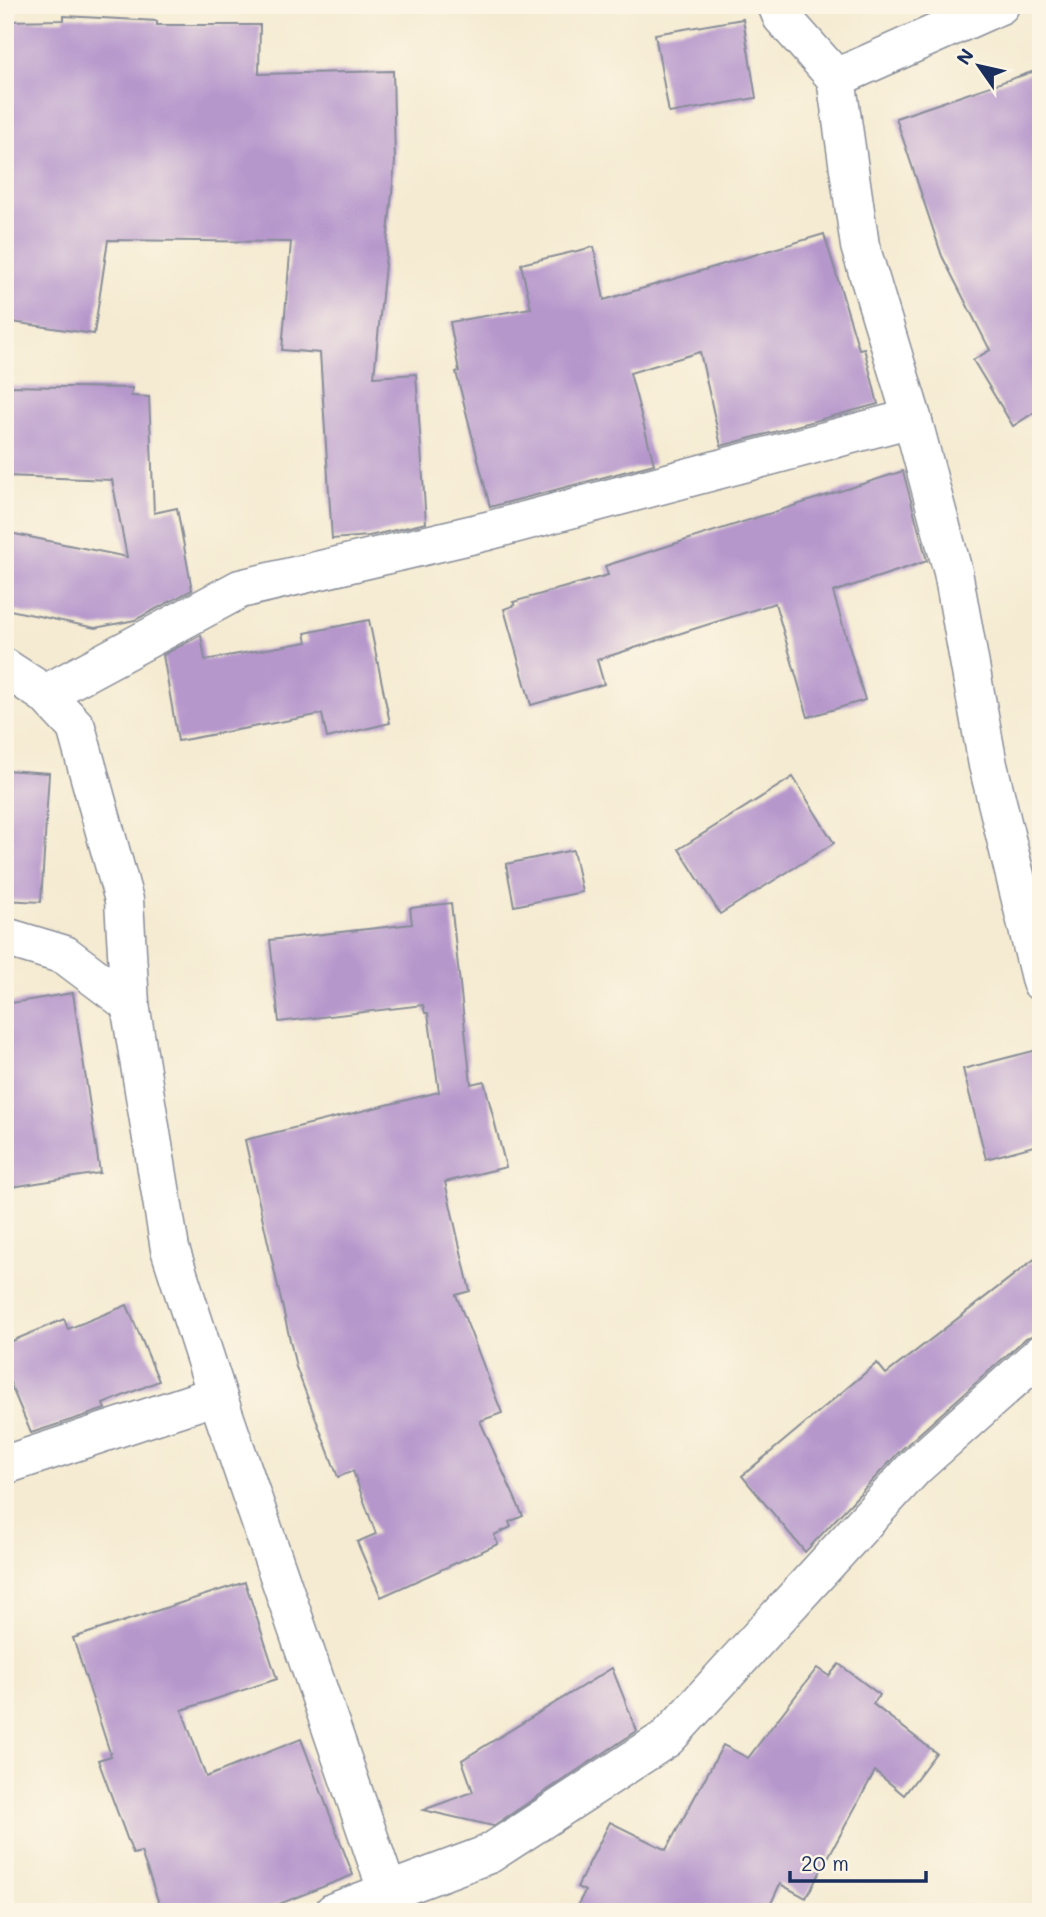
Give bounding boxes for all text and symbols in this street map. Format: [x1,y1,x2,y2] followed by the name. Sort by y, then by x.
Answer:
[944,32,1014,102] north arrow
[950,43,979,69] text: N
[790,1840,927,1884] scale bar
[801,1849,849,1876] text: 20 m

